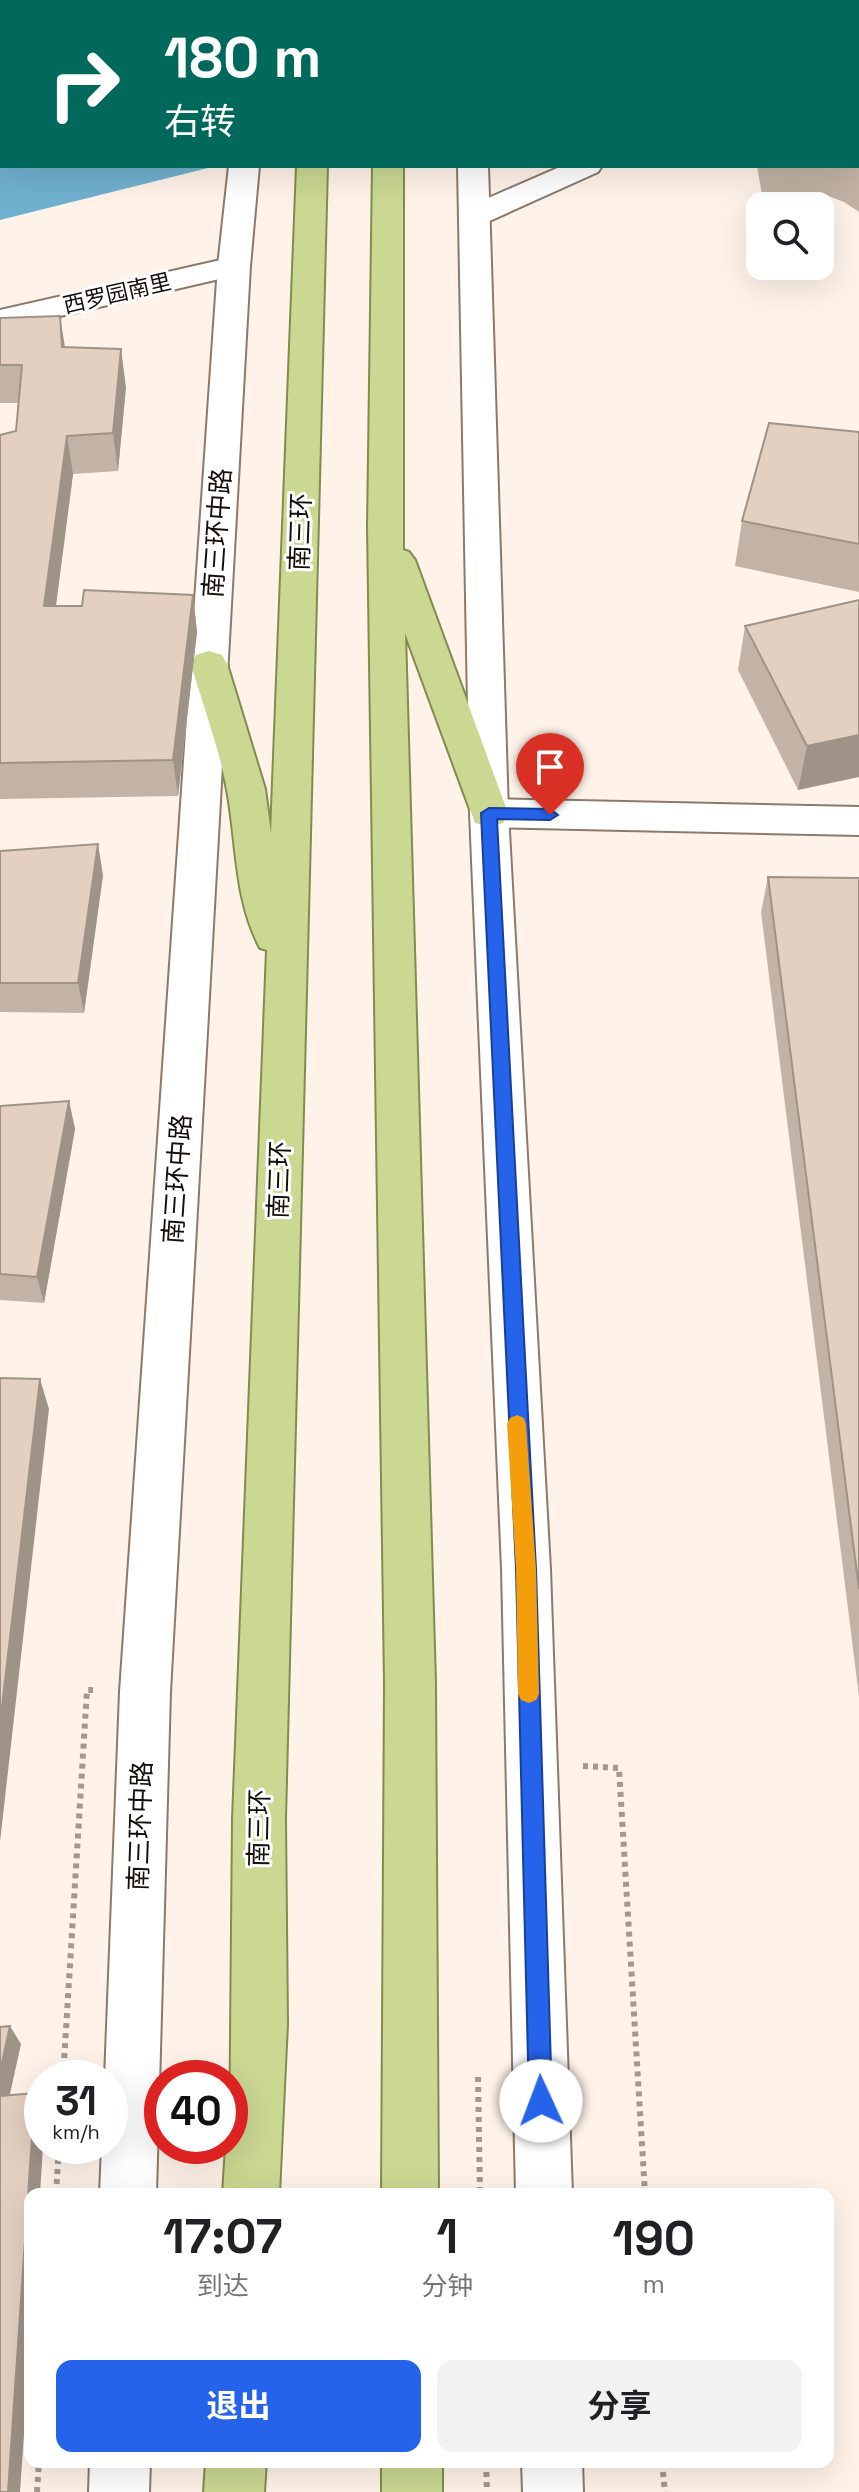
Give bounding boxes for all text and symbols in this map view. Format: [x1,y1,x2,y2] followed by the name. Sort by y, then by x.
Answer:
[164,22,321,93] text: 180 m
[32,32,136,136] icon: right
[164,99,236,145] text: 右转
[746,192,834,280] map controls
[746,192,834,280] button: search
[60,267,174,319] street label: 西罗园南里
[196,467,238,599] street label: 南三环中路
[282,492,318,572] street label: 南三环
[516,733,584,815] pin
[528,745,572,789] icon: arrive
[156,1113,198,1245] street label: 南三环中路
[261,1140,297,1220] street label: 南三环
[121,1760,159,1892] street label: 南三环中路
[241,1789,277,1867] street label: 南三环
[499,2059,583,2143] position arrow
[144,2060,248,2164] speed limit sign: 40
[55,2076,97,2127] text: 31
[52,2119,100,2145] text: km/h
[163,2206,282,2267] text: 17:07
[437,2206,458,2267] text: 1
[612,2208,695,2269] text: 190
[643,2267,665,2301] text: m
[197,2269,249,2303] text: 到达
[421,2269,473,2303] text: 分钟
[56,2360,421,2452] button: 退出
[437,2360,802,2452] button: 分享

